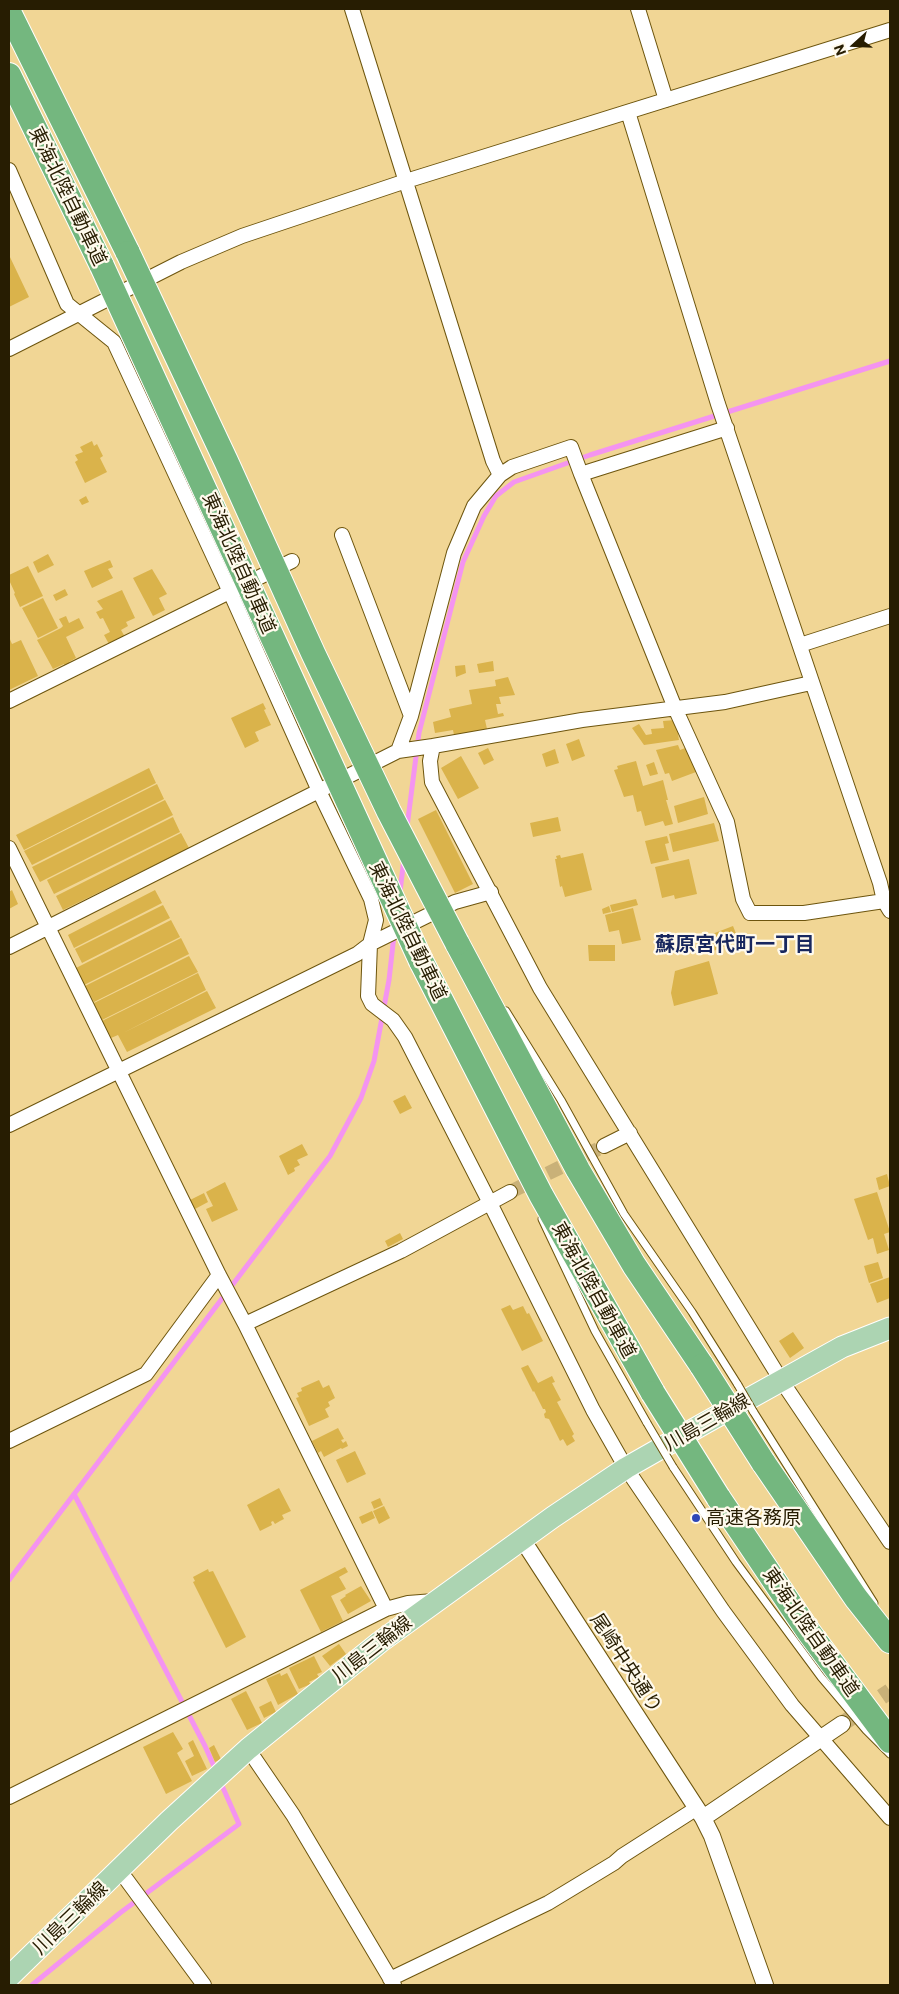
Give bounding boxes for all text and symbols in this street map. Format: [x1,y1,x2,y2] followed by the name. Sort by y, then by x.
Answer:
[829,20,879,70] north arrow
[830,42,849,58] text: N
[24,123,112,269] street label: 東海北陸自動車道
[198,489,280,637] street label: 東海北陸自動車道
[364,858,452,1004] street label: 東海北陸自動車道
[655,932,815,956] district label: 蘇原宮代町一丁目
[547,1218,641,1362] street label: 東海北陸自動車道
[660,1388,754,1456] street label: 川島三輪線
[706,1507,801,1529] place label: 高速各務原
[690,1512,702,1524] marker: 高速各務原
[758,1563,864,1701] street label: 東海北陸自動車道
[585,1609,667,1717] street label: 尾崎中央通り
[328,1611,416,1687] street label: 川島三輪線
[28,1877,112,1959] street label: 川島三輪線

